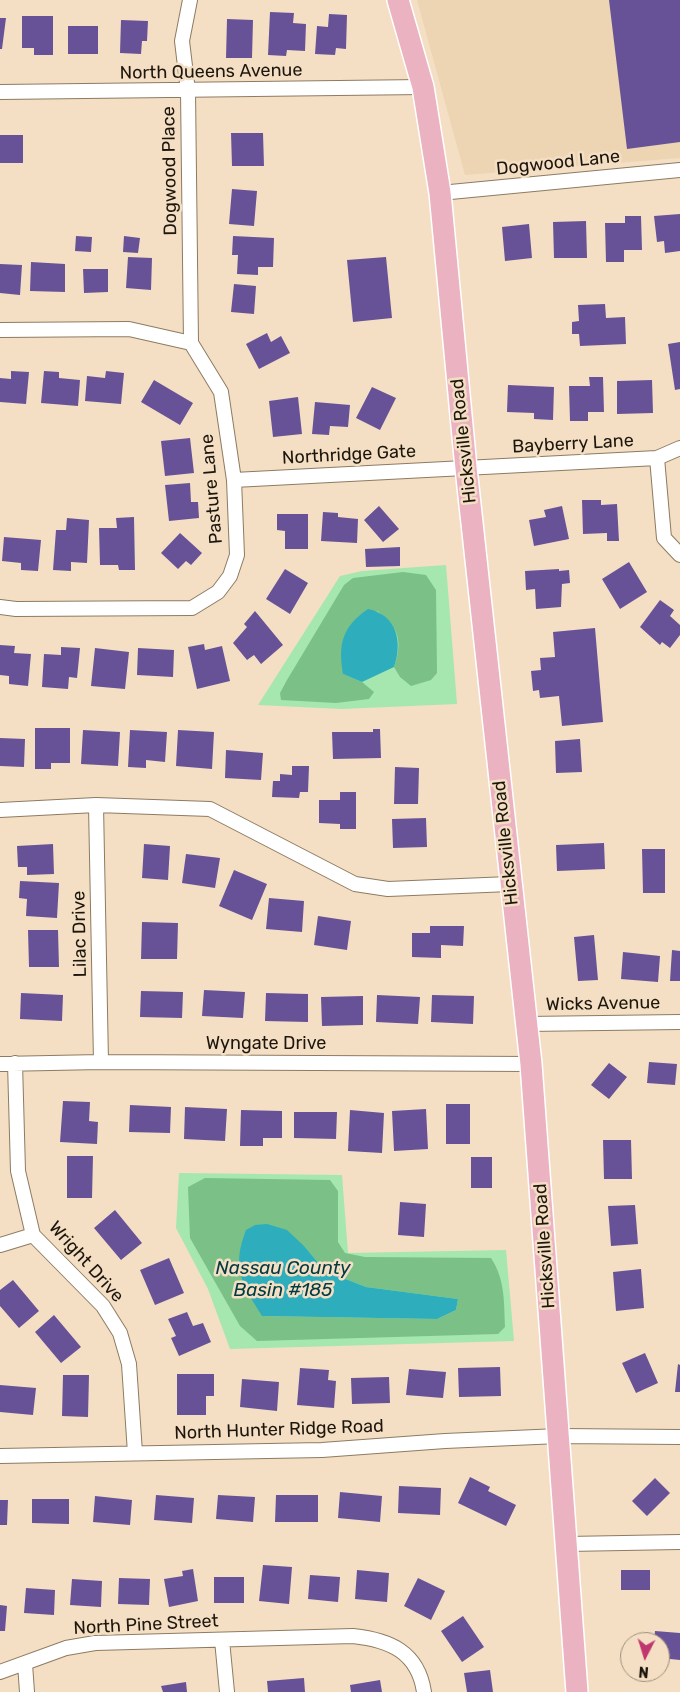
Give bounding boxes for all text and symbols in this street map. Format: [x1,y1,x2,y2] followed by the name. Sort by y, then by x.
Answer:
[119,60,303,84] street label: North Queens Avenue
[158,106,182,236] street label: Dogwood Place
[495,146,621,180] street label: Dogwood Lane
[447,378,481,504] street label: Hicksville Road
[512,430,634,458] street label: Bayberry Lane
[196,433,228,545] street label: Pasture Lane
[282,441,416,469] street label: Northridge Gate
[489,780,523,906] street label: Hicksville Road
[68,891,92,977] street label: Lilac Drive
[546,992,660,1016] street label: Wicks Avenue
[206,1033,326,1055] street label: Wyngate Drive
[530,1183,560,1309] street label: Hicksville Road
[44,1217,128,1307] street label: Wright Drive
[215,1258,351,1302] water label: Nassau County Basin #185
[174,1416,384,1444] street label: North Hunter Ridge Road
[73,1610,219,1640] street label: North Pine Street
[620,1632,670,1682] north arrow
[638,1663,650,1680] text: N

